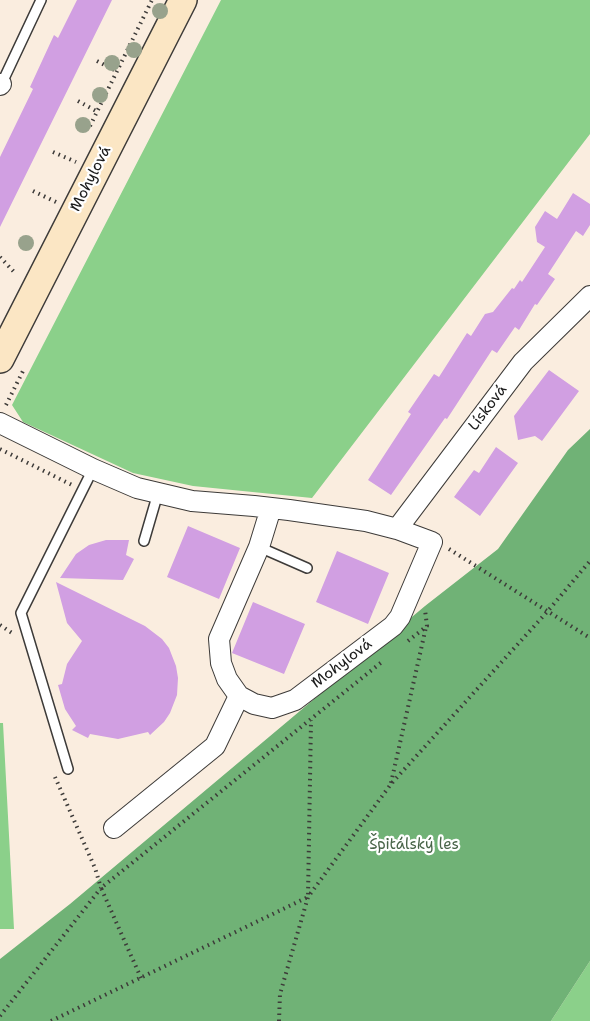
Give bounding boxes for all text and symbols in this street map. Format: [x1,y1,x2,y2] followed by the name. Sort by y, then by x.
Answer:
[67,143,115,215] street label: Mohylová
[465,381,511,435] street label: Lísková
[308,635,376,693] street label: Mohylová
[369,836,459,854] park label: Špitálský les

